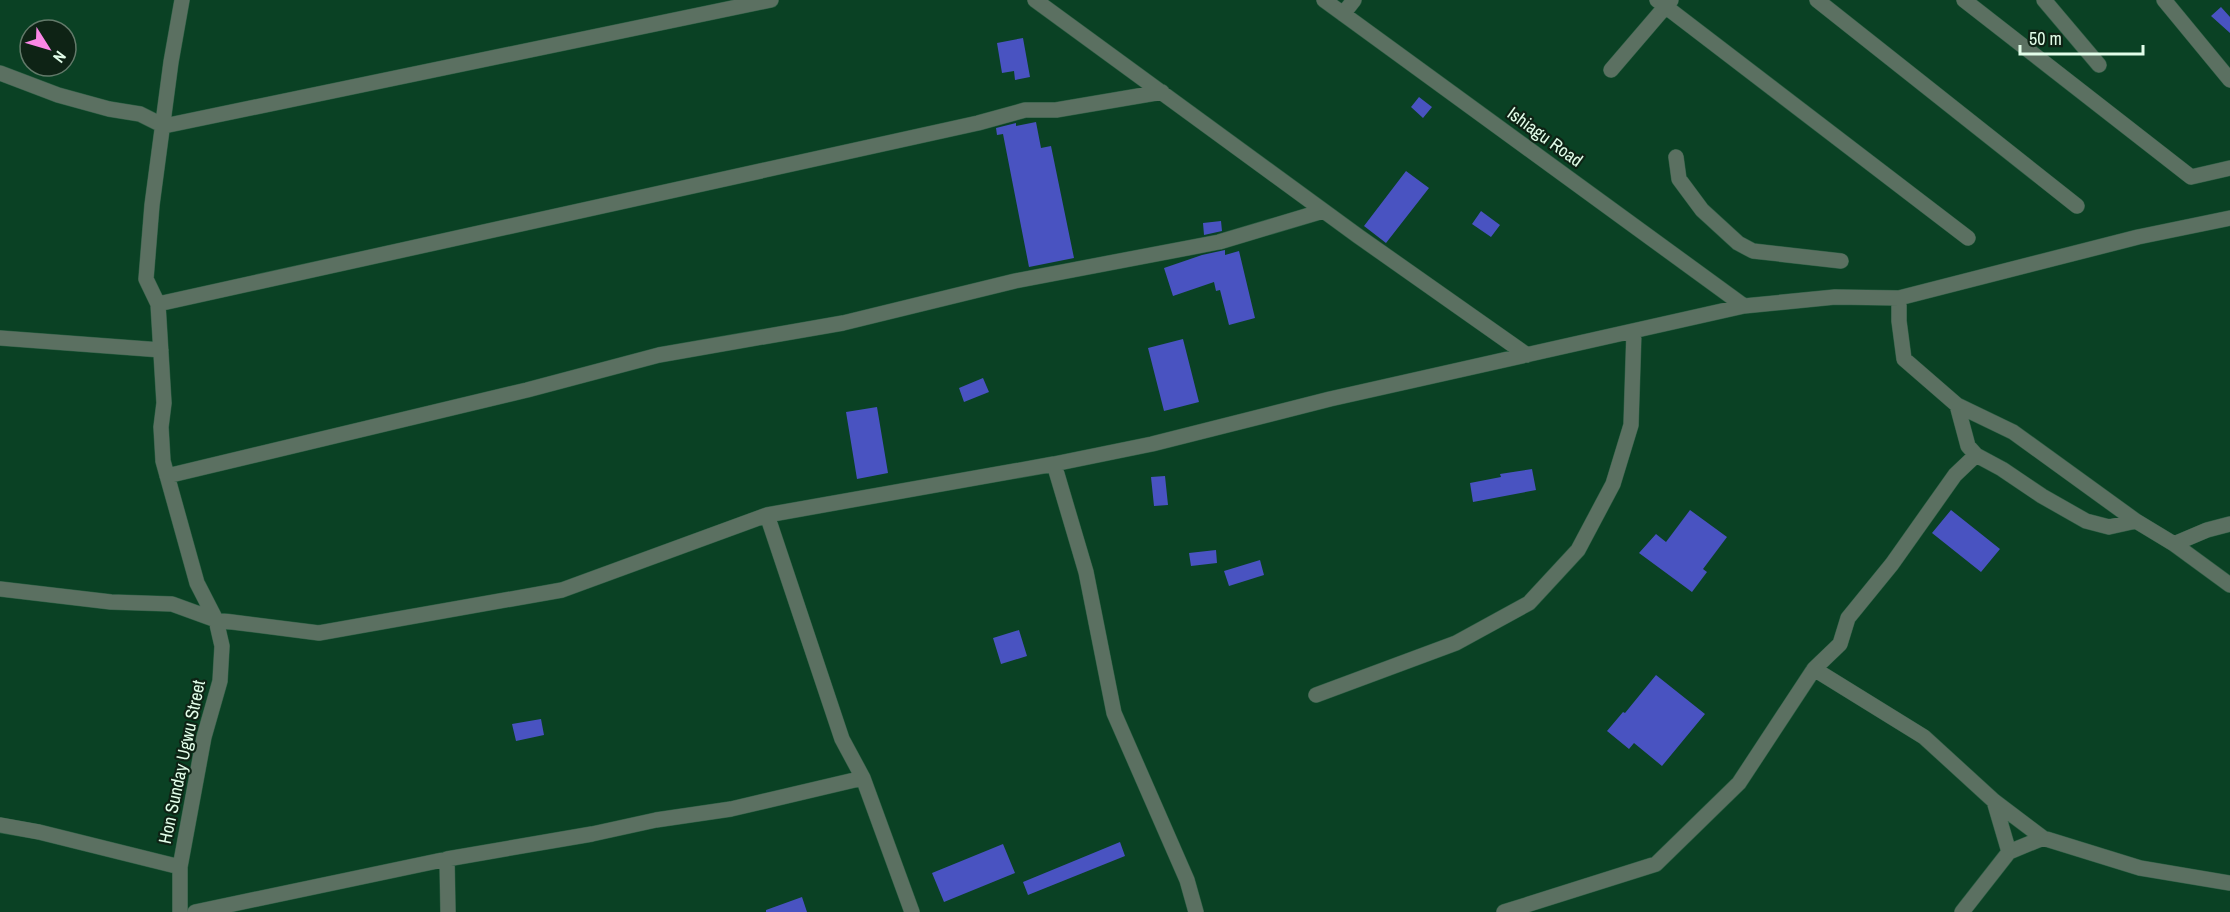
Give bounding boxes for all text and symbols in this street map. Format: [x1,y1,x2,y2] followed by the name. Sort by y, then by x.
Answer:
[18,18,78,78] north arrow
[2020,18,2143,56] scale bar
[2029,26,2062,51] text: 50 m
[48,47,72,67] text: N
[1502,101,1588,173] street label: Ishiagu Road
[152,678,211,846] street label: Hon Sunday Ugwu Street

